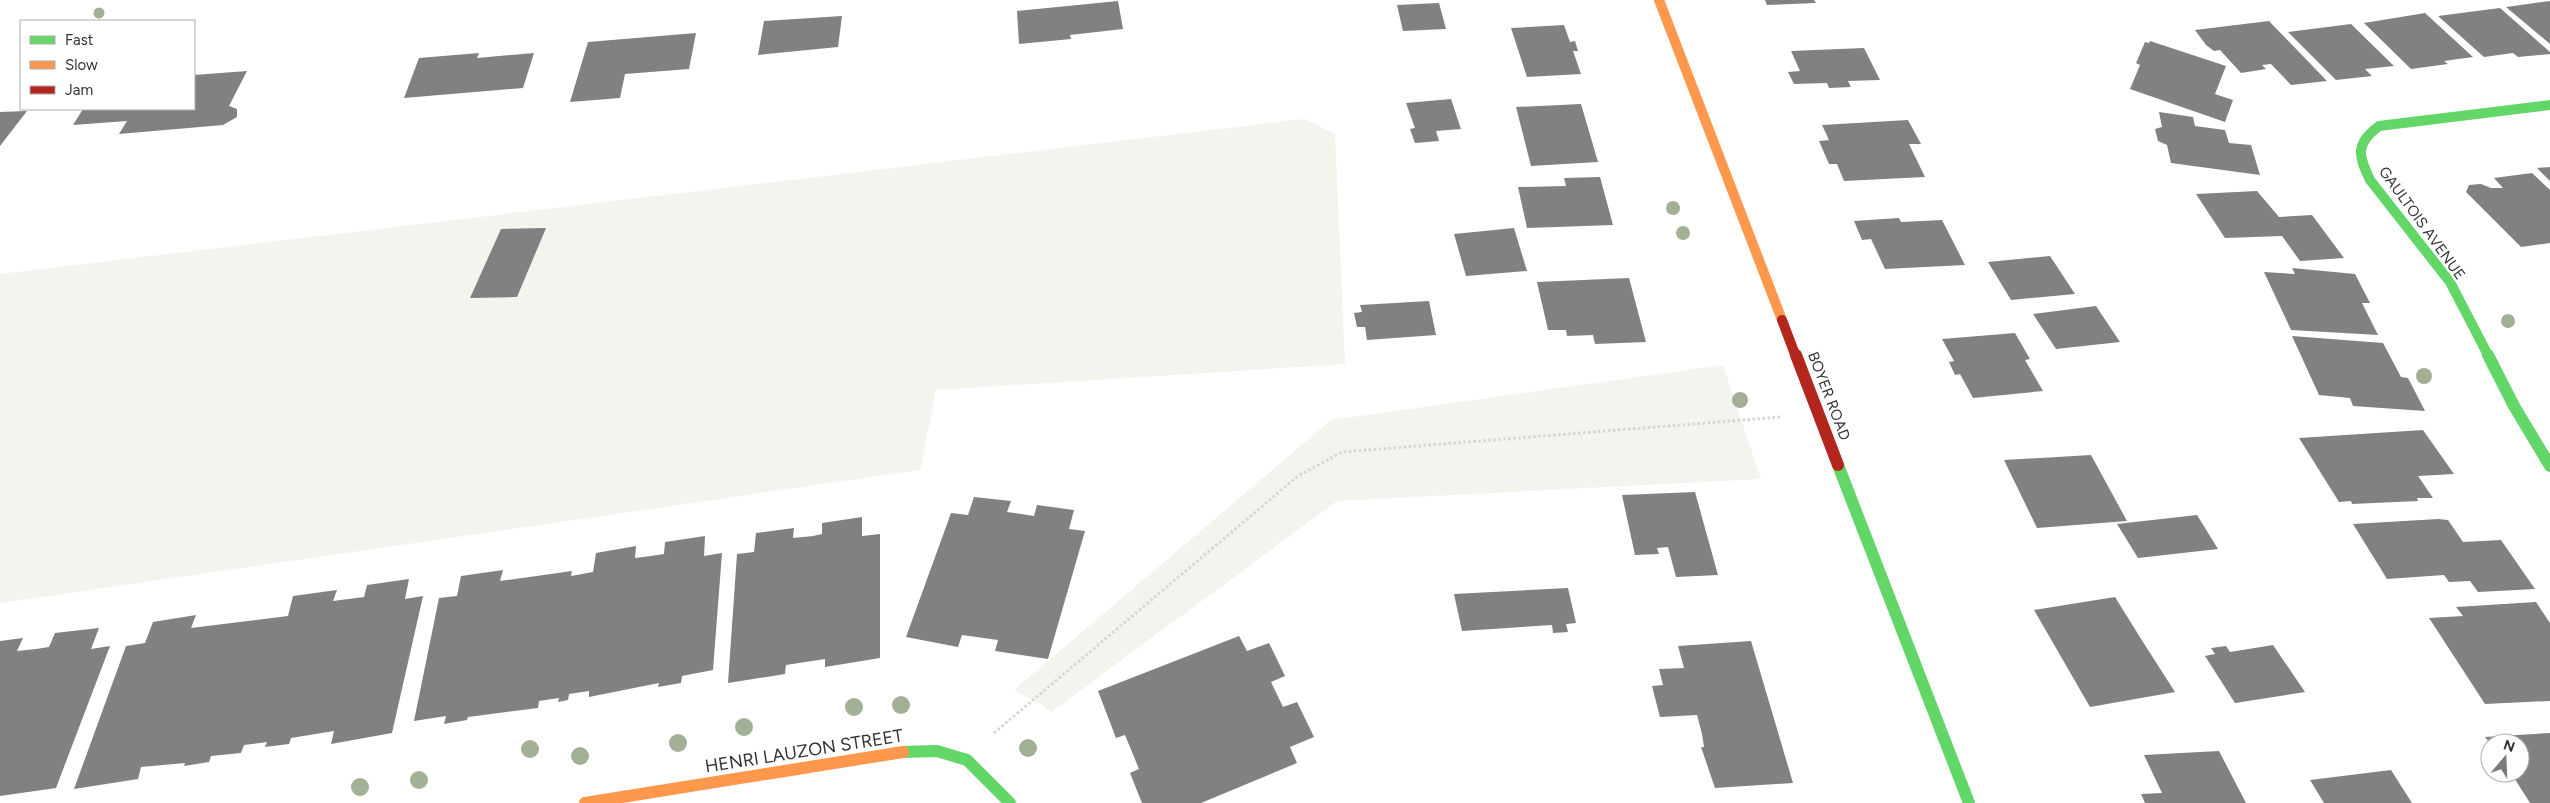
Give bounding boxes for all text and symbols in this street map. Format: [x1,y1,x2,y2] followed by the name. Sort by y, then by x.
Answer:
[20,20,195,110] legend
[65,31,94,49] text: Fast
[65,56,98,74] text: Slow
[65,81,93,99] text: Jam
[2375,163,2469,283] street label: GAULTOIS AVENUE
[1804,349,1854,443] street label: BOYER ROAD
[703,724,905,778] street label: HENRI LAUZON STREET
[2480,733,2530,783] north arrow
[2501,736,2517,756] text: N

